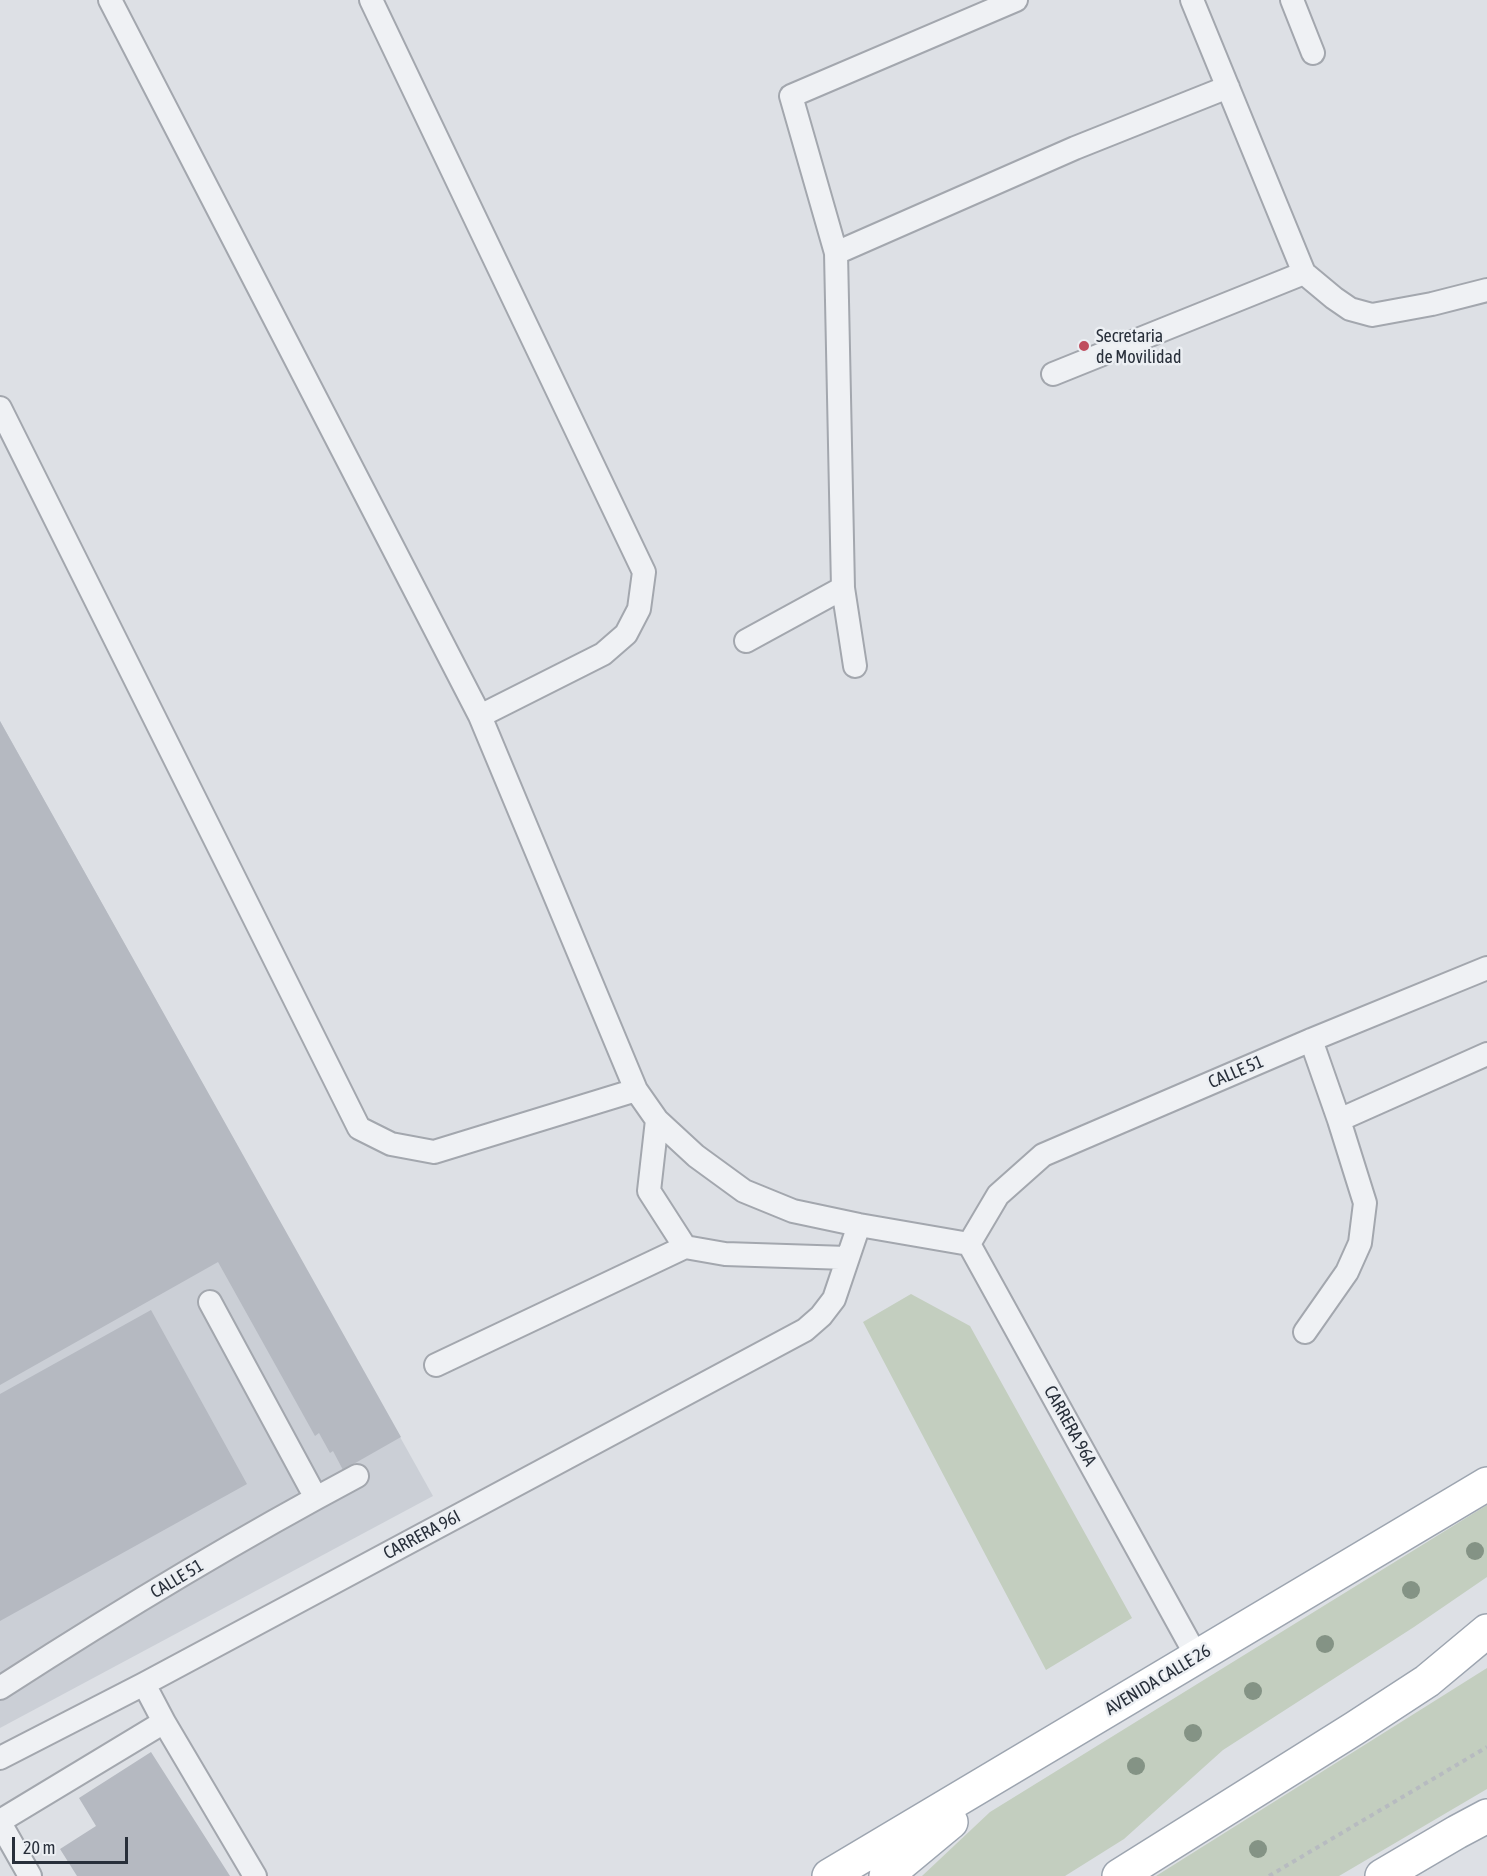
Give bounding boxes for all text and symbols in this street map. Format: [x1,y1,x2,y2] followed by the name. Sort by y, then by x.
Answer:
[1096,325,1181,368] place label: Secretaria de Movilidad
[1077,339,1091,353] marker: Secretaria de Movilidad
[1205,1051,1267,1093] street label: CALLE 51
[1039,1382,1101,1470] street label: CARRERA 96A
[380,1506,464,1564] street label: CARRERA 96I
[147,1555,207,1603] street label: CALLE 51
[1101,1640,1215,1720] street label: AVENIDA CALLE 26
[15,1825,130,1863] scale bar
[23,1837,55,1858] text: 20 m

